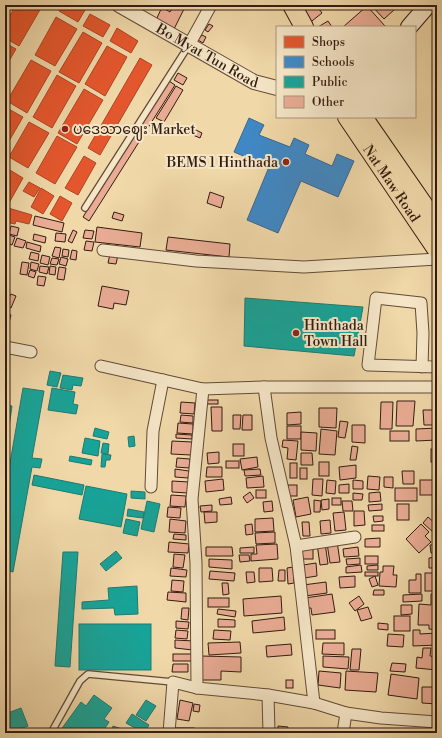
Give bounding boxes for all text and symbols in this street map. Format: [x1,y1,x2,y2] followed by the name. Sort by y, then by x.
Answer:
[152,20,260,93] street label: Bo Myat Tun Road
[276,26,416,118] legend
[312,35,345,50] text: Shops
[312,55,354,70] text: Schools
[312,75,348,90] text: Public
[312,95,344,110] text: Other
[73,121,195,141] place label: ပဒေသာဈေး Market
[60,124,70,134] marker: ပဒေသာဈေး Market
[358,142,424,226] street label: Nat Maw Road
[166,154,279,172] place label: BEMS 1 Hinthada
[281,157,291,167] marker: BEMS 1 Hinthada
[304,317,368,351] place label: Hinthada Town Hall
[291,328,301,338] marker: Hinthada Town Hall

